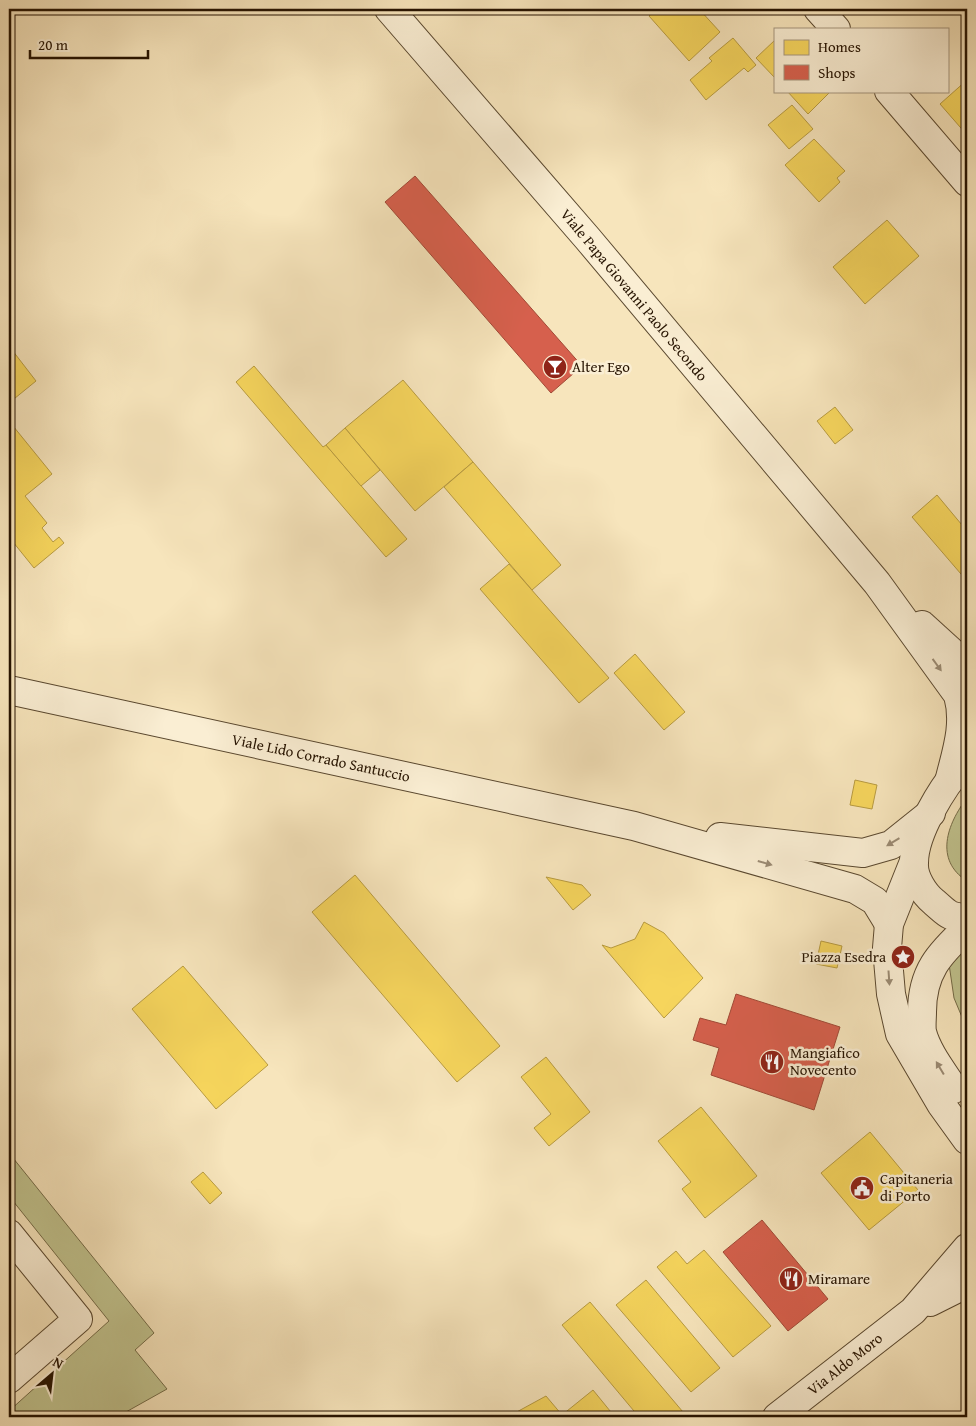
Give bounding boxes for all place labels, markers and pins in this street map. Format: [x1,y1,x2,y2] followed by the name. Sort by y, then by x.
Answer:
[542,354,568,380] bar icon: Alter Ego
[572,356,630,377] place label: Alter Ego
[890,944,916,970] place icon: Piazza Esedra
[801,946,886,967] place label: Piazza Esedra
[790,1042,860,1080] place label: Mangiafico Novecento
[759,1049,785,1075] restaurant icon: Mangiafico Novecento
[880,1168,953,1206] place label: Capitaneria di Porto
[849,1175,875,1201] public building icon: Capitaneria di Porto
[778,1266,804,1292] restaurant icon: Miramare
[808,1268,870,1289] place label: Miramare

